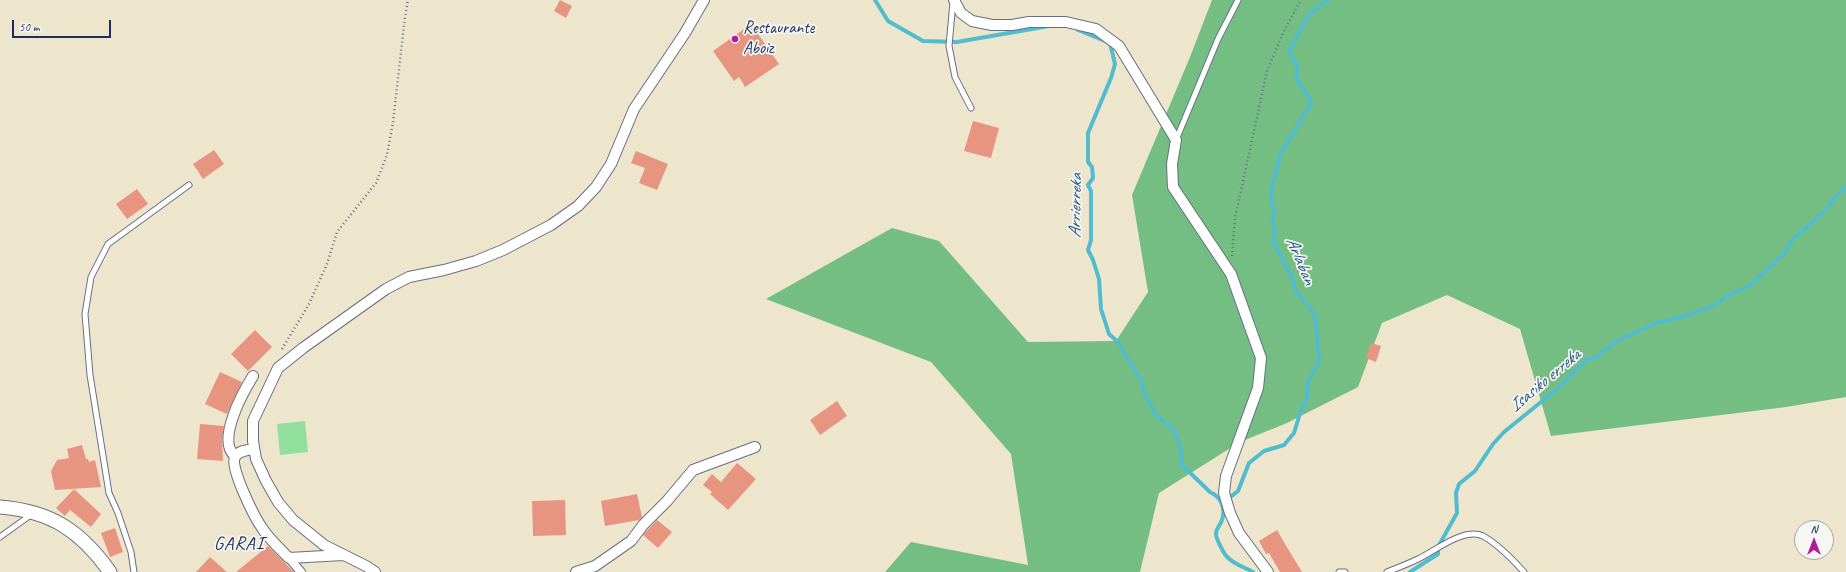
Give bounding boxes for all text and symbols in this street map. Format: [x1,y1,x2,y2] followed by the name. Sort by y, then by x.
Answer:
[14,12,113,38] scale bar
[19,19,39,35] text: 50 m
[743,19,814,59] place label: Restaurante Aboiz
[730,34,740,44] marker: Restaurante Aboiz
[1065,174,1087,238] water label: Arrierreka
[1280,234,1320,288] water label: Arlaban
[1505,345,1585,417] water label: Isasiko erreka
[1794,520,1834,560] north arrow
[1811,522,1817,536] text: N
[214,533,264,555] district label: GARAI

